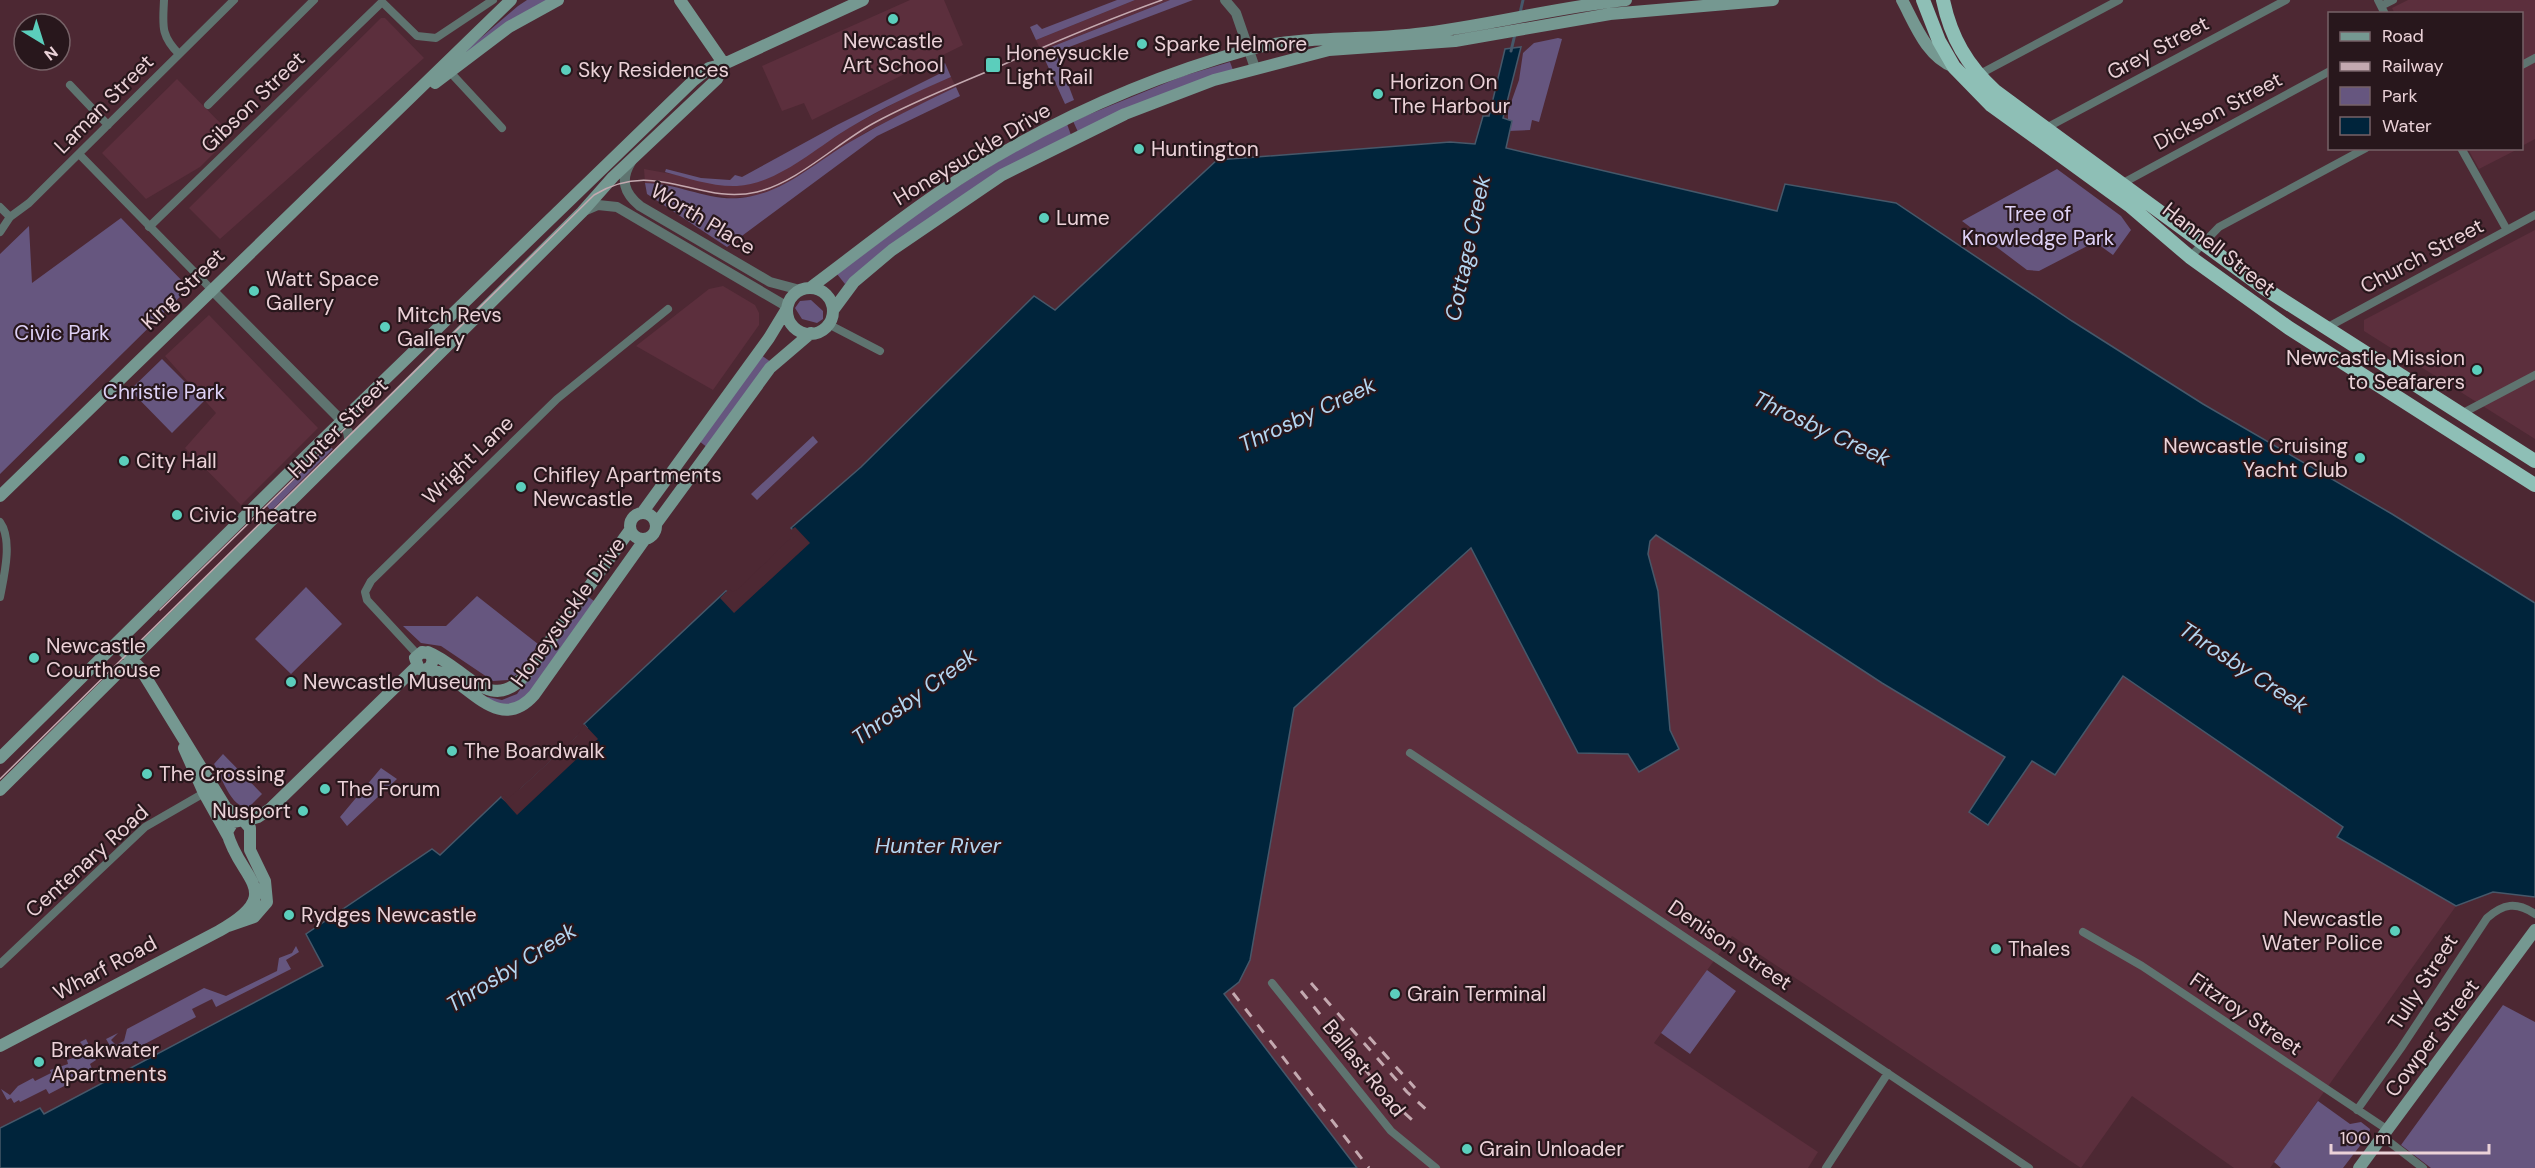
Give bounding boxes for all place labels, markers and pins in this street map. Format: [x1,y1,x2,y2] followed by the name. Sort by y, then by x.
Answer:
[886,12,900,26] marker: Newcastle Art School
[842,27,944,79] place label: Newcastle Art School
[1154,30,1307,58] place label: Sparke Helmore
[1135,37,1149,51] marker: Sparke Helmore
[1006,39,1129,91] place label: Honeysuckle Light Rail
[578,56,729,84] place label: Sky Residences
[984,56,1002,74] marker: Honeysuckle Light Rail
[559,63,573,77] marker: Sky Residences
[1390,68,1510,120] place label: Horizon On The Harbour
[1371,87,1385,101] marker: Horizon On The Harbour
[1151,135,1259,163] place label: Huntington
[1132,142,1146,156] marker: Huntington
[1056,204,1110,232] place label: Lume
[1037,211,1051,225] marker: Lume
[266,265,379,317] place label: Watt Space Gallery
[247,284,261,298] marker: Watt Space Gallery
[397,301,502,353] place label: Mitch Revs Gallery
[378,320,392,334] marker: Mitch Revs Gallery
[2286,344,2465,396] place label: Newcastle Mission to Seafarers
[2470,363,2484,377] marker: Newcastle Mission to Seafarers
[2163,432,2348,484] place label: Newcastle Cruising Yacht Club
[136,447,217,475] place label: City Hall
[2353,451,2367,465] marker: Newcastle Cruising Yacht Club
[117,454,131,468] marker: City Hall
[533,461,722,513] place label: Chifley Apartments Newcastle
[514,480,528,494] marker: Chifley Apartments Newcastle
[189,501,317,529] place label: Civic Theatre
[170,508,184,522] marker: Civic Theatre
[46,632,161,684] place label: Newcastle Courthouse
[27,651,41,665] marker: Newcastle Courthouse
[303,668,492,696] place label: Newcastle Museum
[284,675,298,689] marker: Newcastle Museum
[464,737,605,765] place label: The Boardwalk
[445,744,459,758] marker: The Boardwalk
[159,760,285,788] place label: The Crossing
[140,767,154,781] marker: The Crossing
[337,775,440,803] place label: The Forum
[318,782,332,796] marker: The Forum
[212,797,291,825] place label: Nusport
[296,804,310,818] marker: Nusport
[301,901,477,929] place label: Rydges Newcastle
[2262,905,2383,957] place label: Newcastle Water Police
[282,908,296,922] marker: Rydges Newcastle
[2388,924,2402,938] marker: Newcastle Water Police
[2008,935,2070,963] place label: Thales
[1989,942,2003,956] marker: Thales
[1407,980,1546,1008] place label: Grain Terminal
[1388,987,1402,1001] marker: Grain Terminal
[51,1036,167,1088] place label: Breakwater Apartments
[32,1055,46,1069] marker: Breakwater Apartments
[1479,1135,1624,1163] place label: Grain Unloader
[1460,1142,1474,1156] marker: Grain Unloader

